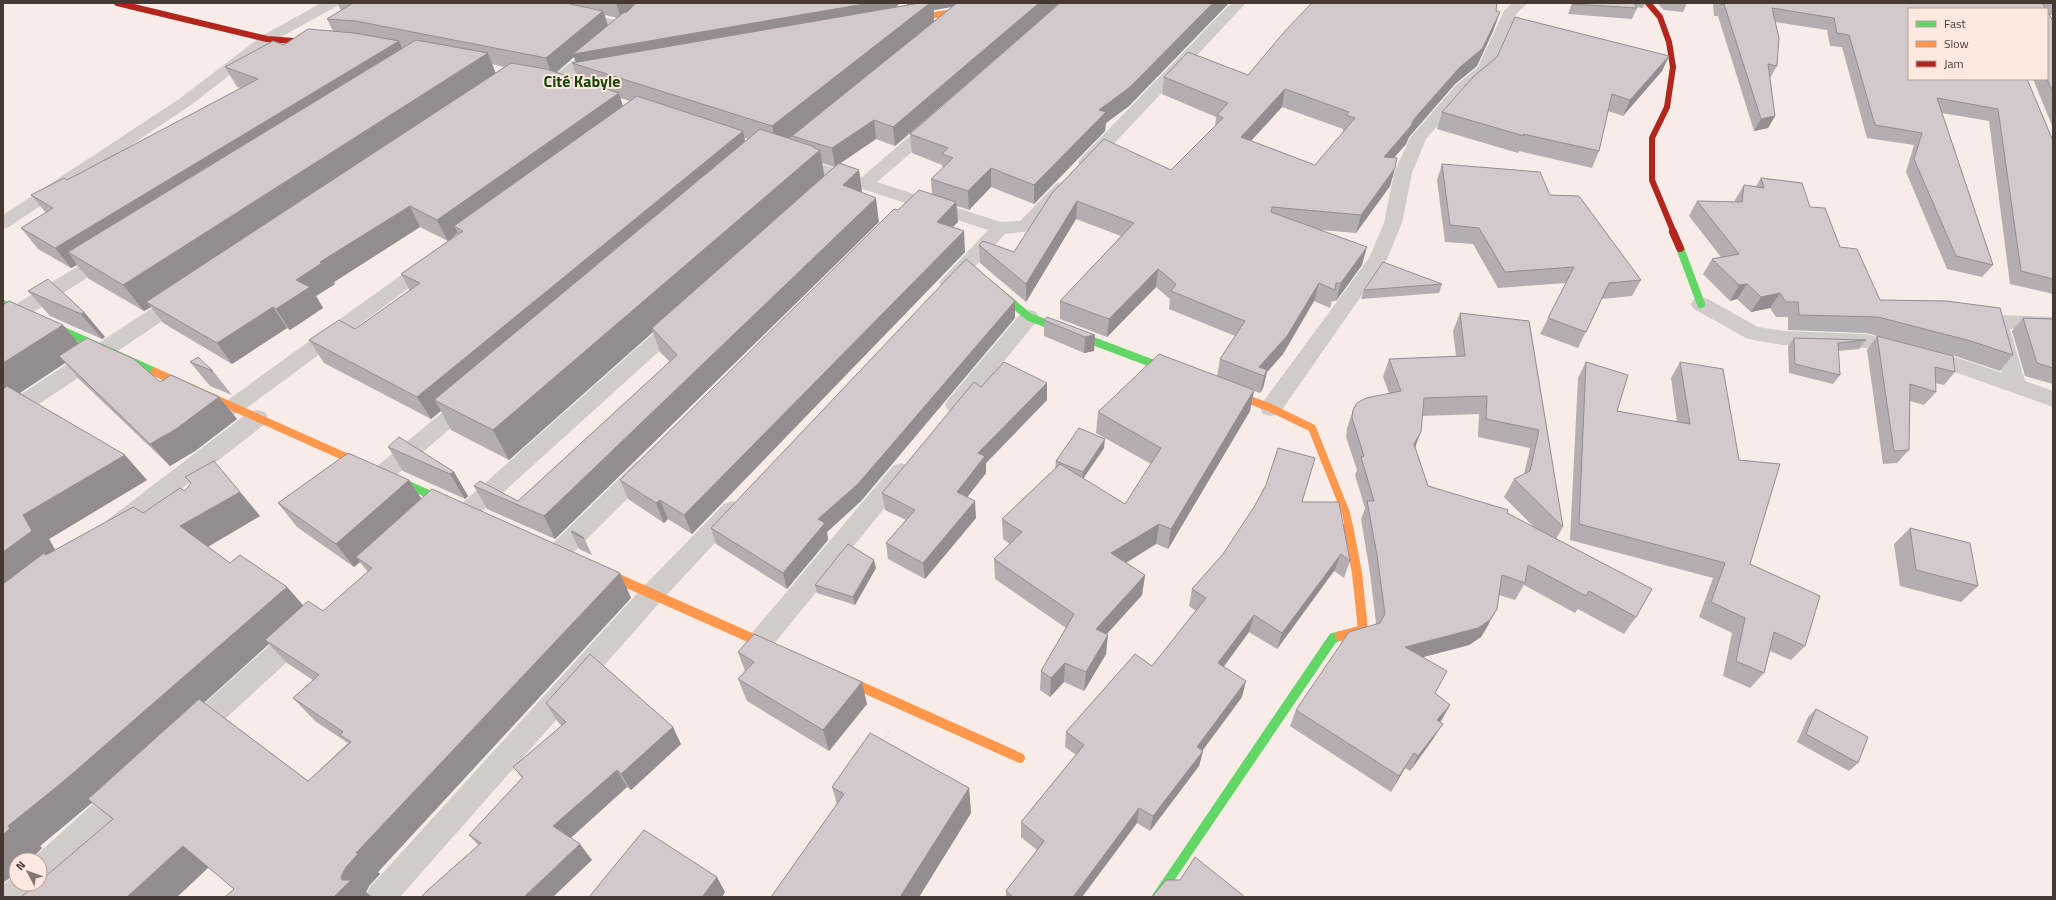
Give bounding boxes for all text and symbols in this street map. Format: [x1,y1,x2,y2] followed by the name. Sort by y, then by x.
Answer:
[1908,8,2048,80] legend
[1944,14,1967,33] text: Fast
[1944,34,1969,53] text: Slow
[1944,54,1964,73] text: Jam
[544,69,620,93] district label: Cité Kabyle
[8,852,48,892] north arrow
[12,857,29,874] text: N

